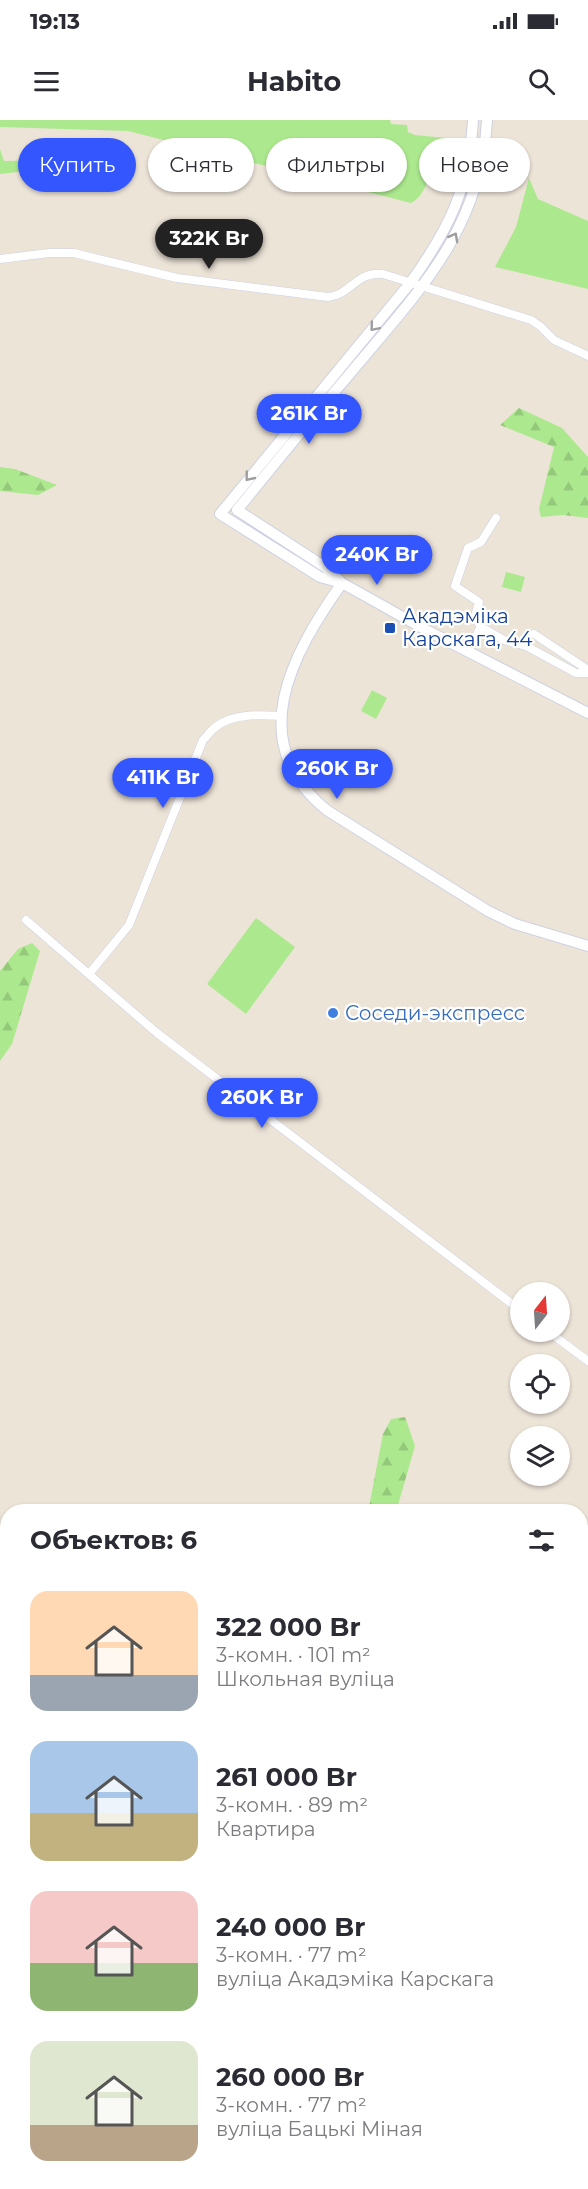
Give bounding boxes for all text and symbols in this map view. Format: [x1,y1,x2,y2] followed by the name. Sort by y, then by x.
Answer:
[30,8,80,35] text: 19:13
[30,65,63,98] icon: menu
[247,65,341,98] text: Habito
[525,65,558,98] icon: search
[18,138,136,192] chip: Купить
[148,138,254,192] chip: Снять
[266,138,407,192] chip: Фильтры
[419,138,530,192] chip: Новое
[154,219,264,270] pin: 322K Br
[169,226,249,250] text: 322K Br
[447,233,458,243] one-way arrow
[370,320,381,331] one-way arrow
[254,394,364,445] pin: 261K Br
[271,401,347,425] text: 261K Br
[246,471,257,482] one-way arrow
[322,535,432,586] pin: 240K Br
[335,542,419,566] text: 240K Br
[402,604,533,651] place label: Акадэміка Карскага, 44
[383,621,397,635] marker: Акадэміка Карскага, 44
[282,749,392,800] pin: 260K Br
[296,756,378,780] text: 260K Br
[108,758,218,809] pin: 411K Br
[126,765,200,789] text: 411K Br
[345,1001,525,1025] place label: Соседи-экспресс
[326,1006,340,1020] marker: Соседи-экспресс
[207,1078,317,1129] pin: 260K Br
[221,1085,303,1109] text: 260K Br
[510,1282,570,1342] north arrow
[510,1282,570,1486] map controls
[510,1354,570,1414] button: locate
[510,1426,570,1486] button: layers
[30,1524,197,1556] text: Объектов: 6
[525,1524,558,1557] icon: filters
[216,1611,361,1643] text: 322 000 Br
[78,1615,150,1687] icon: home
[216,1643,371,1667] text: 3-комн. · 101 m²
[216,1667,395,1691] text: Школьная вуліца
[216,1761,357,1793] text: 261 000 Br
[78,1765,150,1837] icon: home
[216,1793,368,1817] text: 3-комн. · 89 m²
[216,1817,316,1841] text: Квартира
[216,1911,365,1943] text: 240 000 Br
[78,1915,150,1987] icon: home
[216,1943,367,1967] text: 3-комн. · 77 m²
[216,1967,494,1991] text: вуліца Акадэміка Карскага
[216,2061,364,2093] text: 260 000 Br
[78,2065,150,2137] icon: home
[216,2093,367,2117] text: 3-комн. · 77 m²
[216,2117,423,2141] text: вуліца Бацькі Міная

